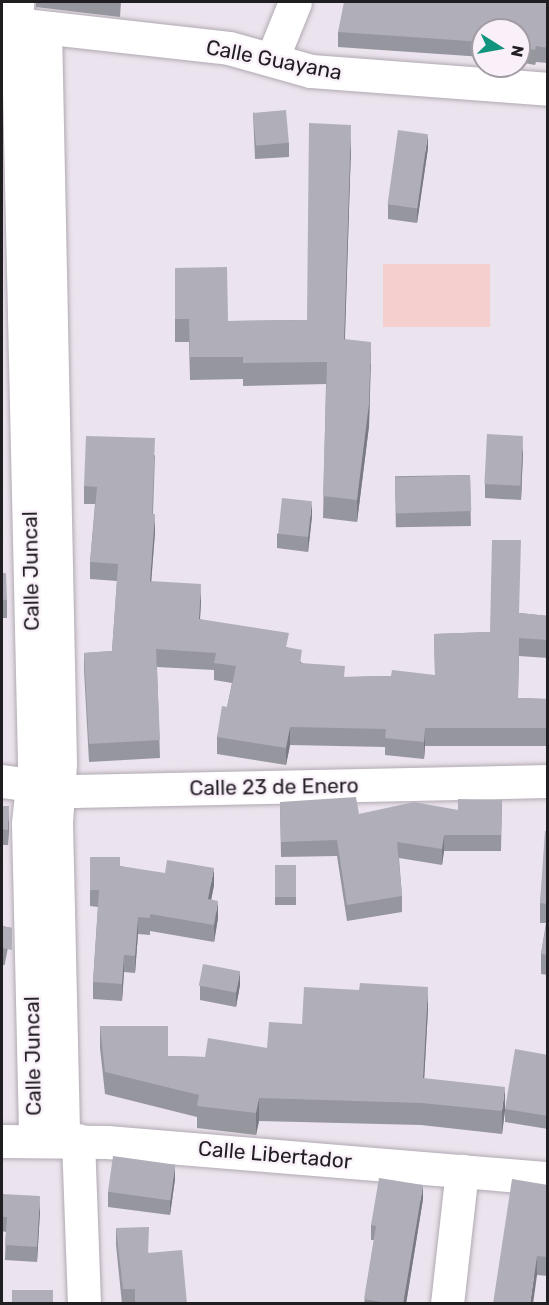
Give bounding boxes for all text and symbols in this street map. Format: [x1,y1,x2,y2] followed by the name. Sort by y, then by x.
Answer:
[471,18,531,78] north arrow
[204,34,344,86] street label: Calle Guayana
[507,44,528,59] text: N
[17,511,45,631] street label: Calle Juncal
[189,773,359,801] street label: Calle 23 de Enero
[19,996,47,1116] street label: Calle Juncal
[197,1136,353,1174] street label: Calle Libertador

